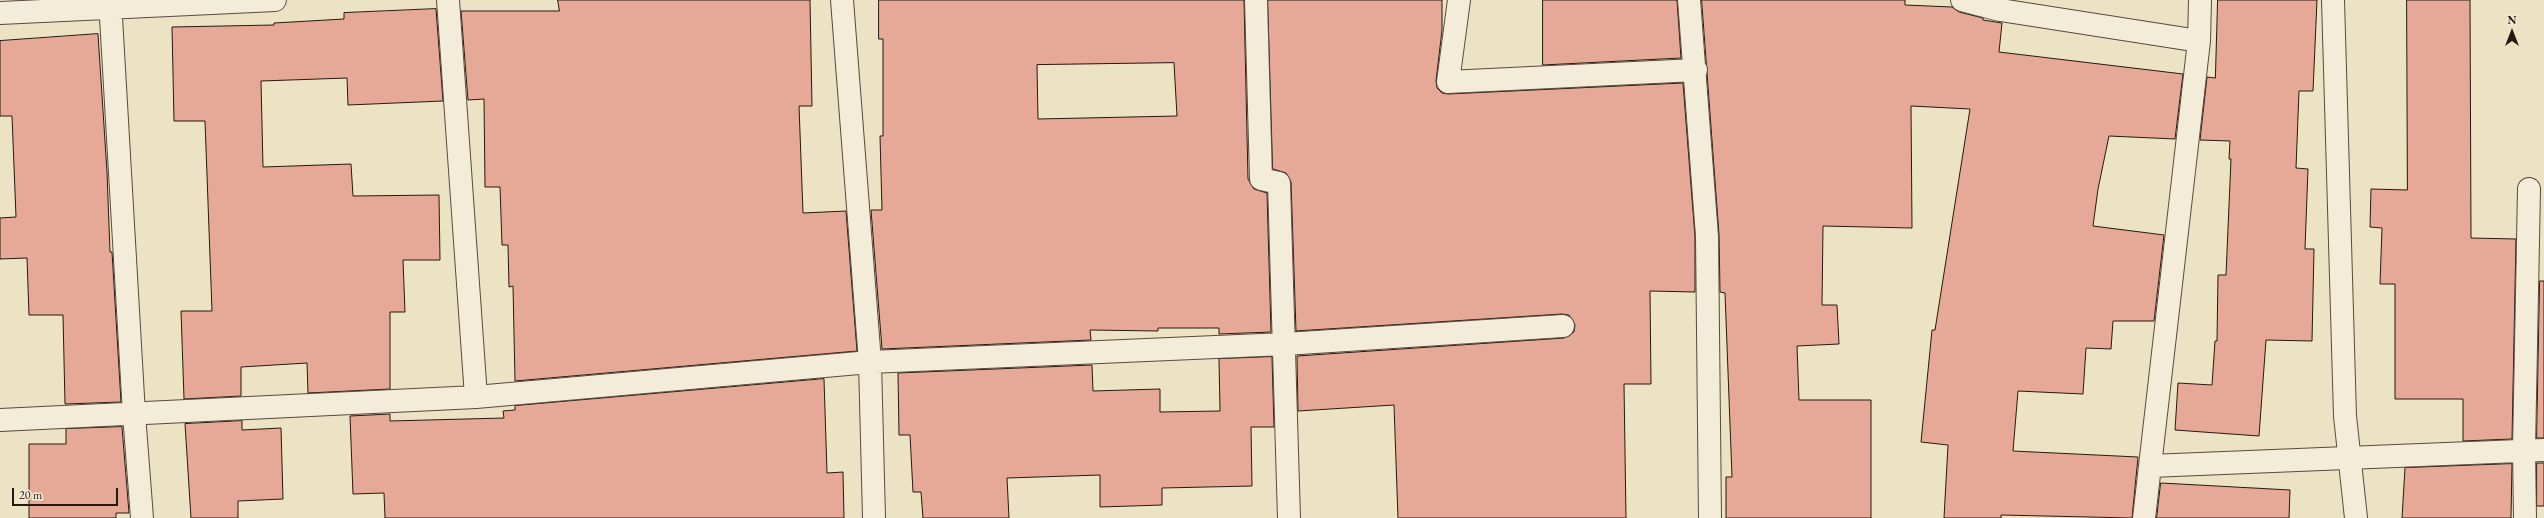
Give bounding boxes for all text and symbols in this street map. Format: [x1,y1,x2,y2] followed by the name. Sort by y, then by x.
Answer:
[2492,12,2532,52] north arrow
[2508,13,2516,27] text: N
[14,480,120,506] scale bar
[19,487,42,503] text: 20 m

